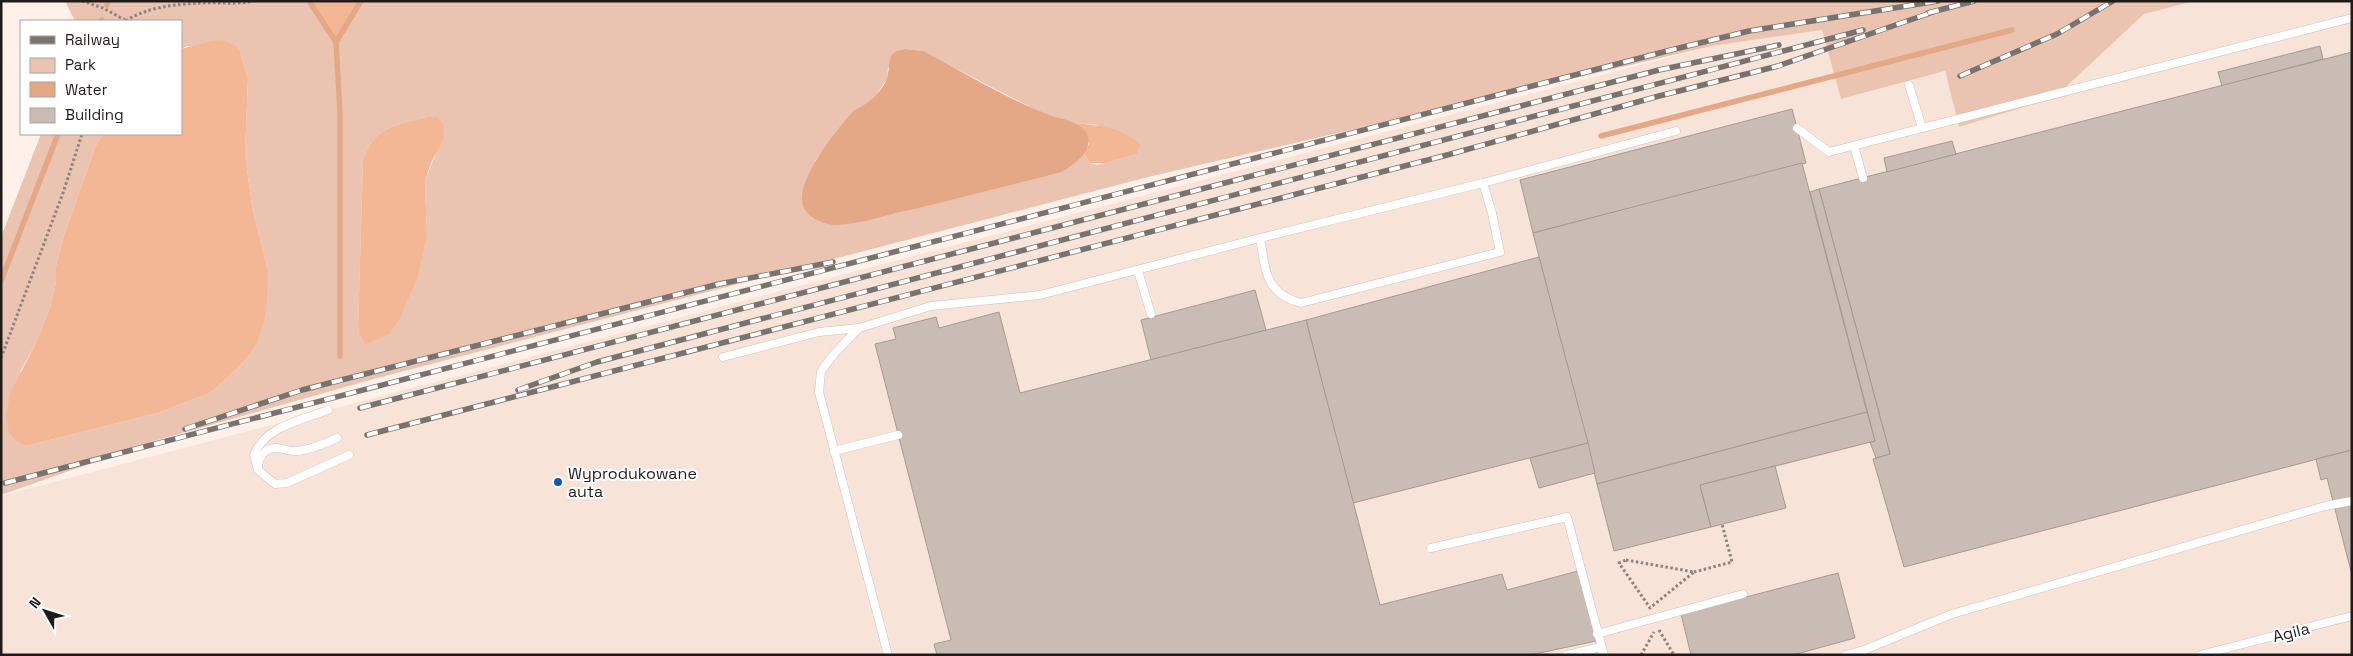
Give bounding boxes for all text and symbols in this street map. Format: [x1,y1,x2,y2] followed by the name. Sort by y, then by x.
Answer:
[20,20,182,135] legend
[65,30,120,49] text: Railway
[65,55,96,74] text: Park
[65,80,108,99] text: Water
[65,105,124,124] text: Building
[568,463,697,502] place label: Wyprodukowane auta
[552,476,564,488] marker: Wyprodukowane auta
[20,586,70,636] north arrow
[25,594,45,612] text: N
[2270,618,2312,647] street label: Agila

